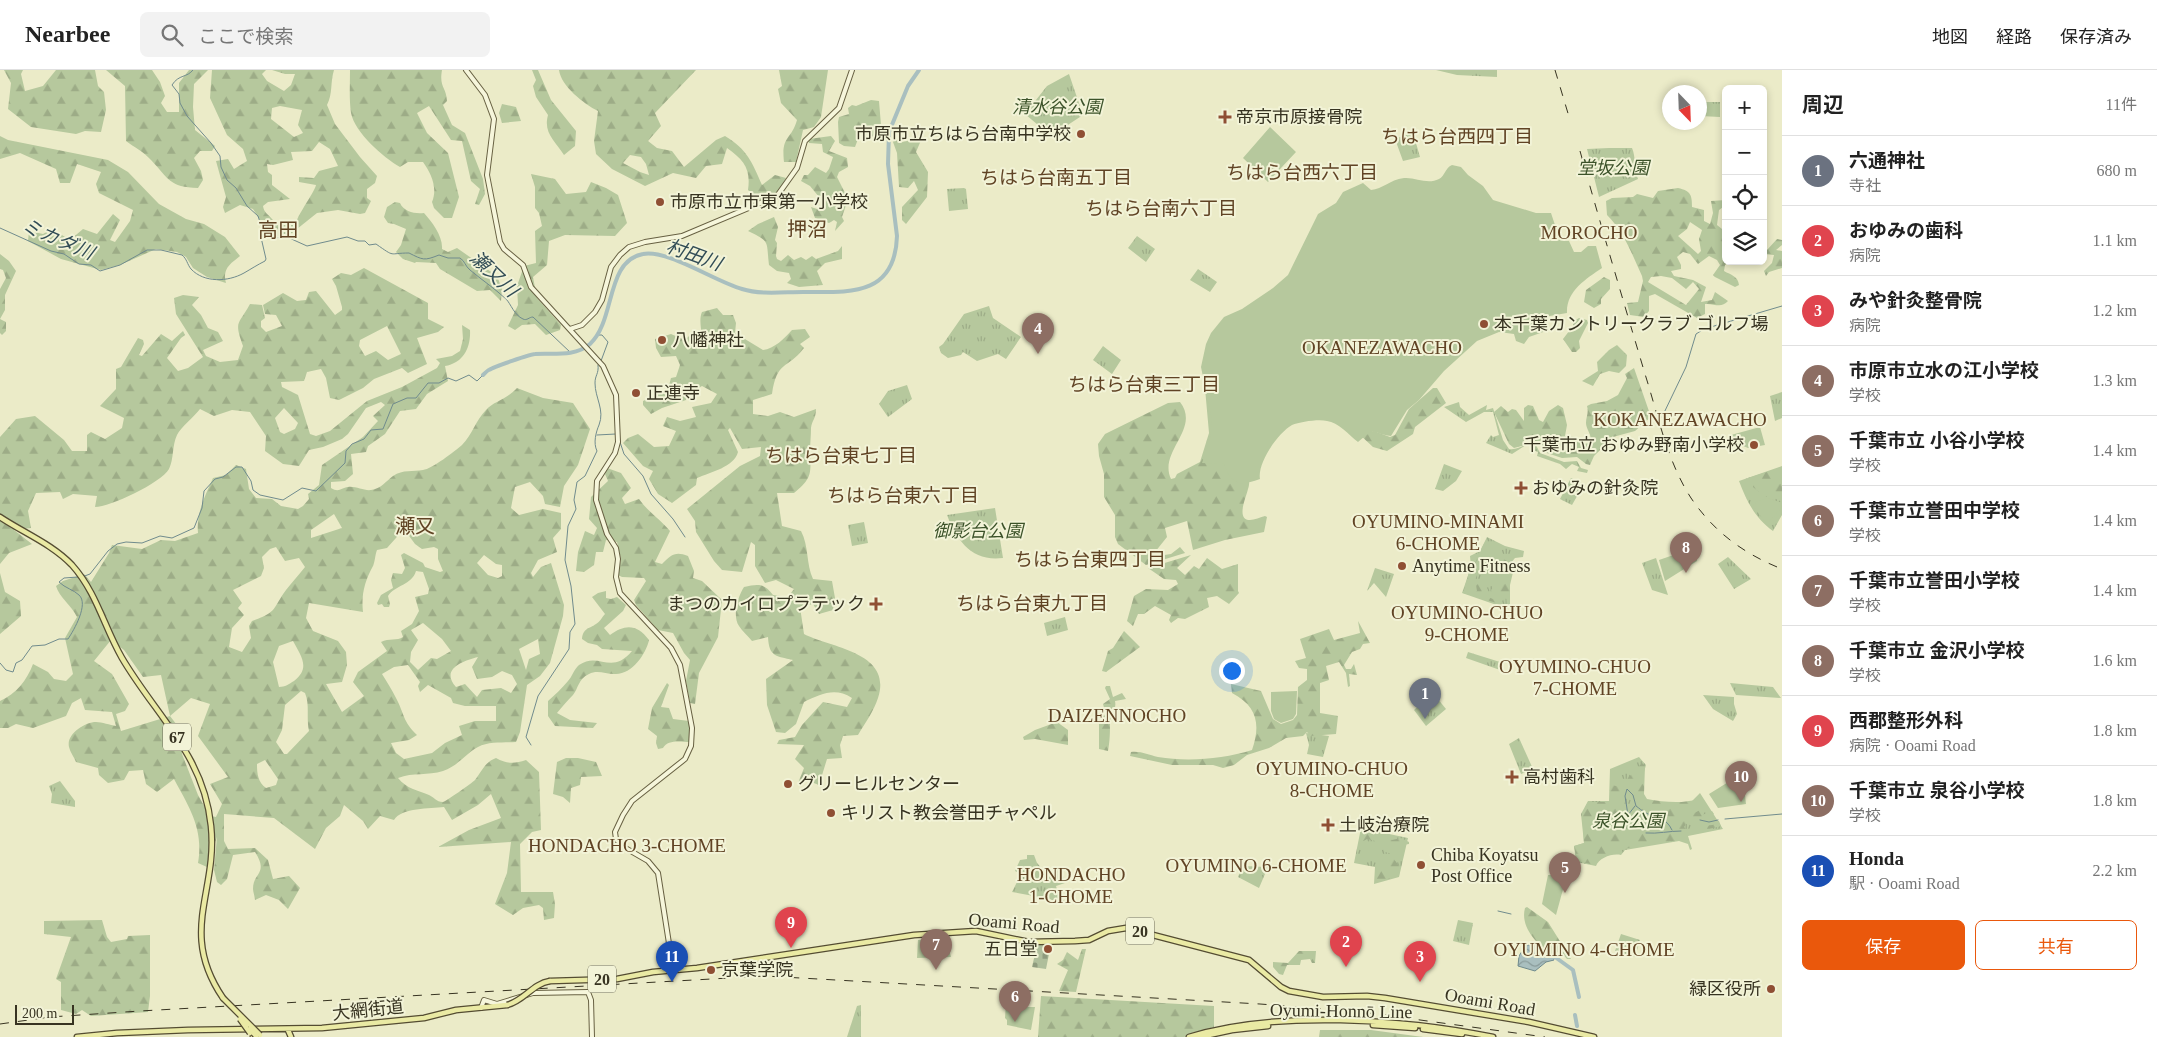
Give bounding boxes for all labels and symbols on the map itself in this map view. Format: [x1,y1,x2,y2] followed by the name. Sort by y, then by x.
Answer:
[1662,85,1707,130] north arrow
[1012,97,1105,117] park label: 清水谷公園
[1236,107,1362,127] place label: 帝京市原接骨院
[1218,110,1232,124] marker: 帝京市原接骨院
[855,124,1071,144] place label: 市原市立ちはら台南中学校
[1381,126,1533,147] district label: ちはら台西四丁目
[1075,128,1087,140] marker: 市原市立ちはら台南中学校
[1577,158,1652,178] park label: 堂坂公園
[1226,162,1378,183] district label: ちはら台西六丁目
[980,167,1132,188] district label: ちはら台南五丁目
[670,192,868,212] place label: 市原市立市東第一小学校
[654,196,666,208] marker: 市原市立市東第一小学校
[1085,198,1237,219] district label: ちはら台南六丁目
[19,214,99,264] water label: ミカダ川
[787,218,827,240] district label: 押沼
[258,219,298,241] district label: 高田
[1540,222,1638,243] district label: MOROCHO
[664,235,726,275] water label: 村田川
[466,247,523,302] water label: 瀬又川
[1022,313,1054,354] pin: 4
[1494,314,1769,334] place label: 本千葉カントリークラブ ゴルフ場
[1478,318,1490,330] marker: 本千葉カントリークラブ ゴルフ場
[672,330,744,350] place label: 八幡神社
[656,334,668,346] marker: 八幡神社
[1302,337,1462,358] district label: OKANEZAWACHO
[1068,374,1220,395] district label: ちはら台東三丁目
[646,383,700,403] place label: 正連寺
[630,387,642,399] marker: 正連寺
[1593,409,1767,430] district label: KOKANEZAWACHO
[1524,435,1744,455] place label: 千葉市立 おゆみ野南小学校
[1748,439,1760,451] marker: 千葉市立 おゆみ野南小学校
[765,445,917,466] district label: ちはら台東七丁目
[1532,478,1658,498] place label: おゆみの針灸院
[1514,481,1528,495] marker: おゆみの針灸院
[827,485,979,506] district label: ちはら台東六丁目
[1352,511,1524,554] district label: OYUMINO-MINAMI 6-CHOME
[395,515,435,537] district label: 瀬又
[933,521,1026,541] park label: 御影台公園
[1670,532,1702,573] pin: 8
[1014,549,1166,570] district label: ちはら台東四丁目
[1412,556,1531,576] place label: Anytime Fitness
[1396,560,1408,572] marker: Anytime Fitness
[956,593,1108,614] district label: ちはら台東九丁目
[667,594,865,614] place label: まつのカイロプラテック
[869,597,883,611] marker: まつのカイロプラテック
[1391,602,1543,645] district label: OYUMINO-CHUO 9-CHOME
[1499,656,1651,699] district label: OYUMINO-CHUO 7-CHOME
[1219,658,1245,684] your location
[1409,678,1441,719] pin: 1
[1048,705,1186,726] district label: DAIZENNOCHO
[163,724,191,750] road number: 67
[1256,758,1408,801] district label: OYUMINO-CHUO 8-CHOME
[1725,761,1757,802] pin: 10
[1523,767,1595,787] place label: 高村歯科
[1505,770,1519,784] marker: 高村歯科
[798,774,960,794] place label: グリーヒルセンター
[782,778,794,790] marker: グリーヒルセンター
[841,803,1057,823] place label: キリスト教会誉田チャペル
[825,807,837,819] marker: キリスト教会誉田チャペル
[1592,811,1667,831] park label: 泉谷公園
[1339,815,1429,835] place label: 土岐治療院
[1321,818,1335,832] marker: 土岐治療院
[528,835,726,856] district label: HONDACHO 3-CHOME
[1431,845,1539,886] place label: Chiba Koyatsu Post Office
[1549,852,1581,893] pin: 5
[1165,855,1347,876] district label: OYUMINO 6-CHOME
[1415,859,1427,871] marker: Chiba Koyatsu Post Office
[1017,864,1125,907] district label: HONDACHO 1-CHOME
[775,907,807,948] pin: 9
[968,909,1060,937] street label: Ooami Road
[1126,918,1154,944] road number: 20
[1330,926,1362,967] pin: 2
[920,929,952,970] pin: 7
[984,939,1038,959] place label: 五日堂
[1493,939,1675,960] district label: OYUMINO 4-CHOME
[656,941,688,982] pin: 11
[1404,941,1436,982] pin: 3
[1042,943,1054,955] marker: 五日堂
[721,960,793,980] place label: 京葉学院
[705,964,717,976] marker: 京葉学院
[588,966,616,992] road number: 20
[1689,979,1761,999] place label: 緑区役所
[999,981,1031,1022] pin: 6
[1765,983,1777,995] marker: 緑区役所
[1443,984,1537,1020] street label: Ooami Road
[331,996,405,1024] street label: 大網街道
[1270,1000,1412,1022] street label: Oyumi-Honnō Line
[15,1002,74,1025] scale bar

